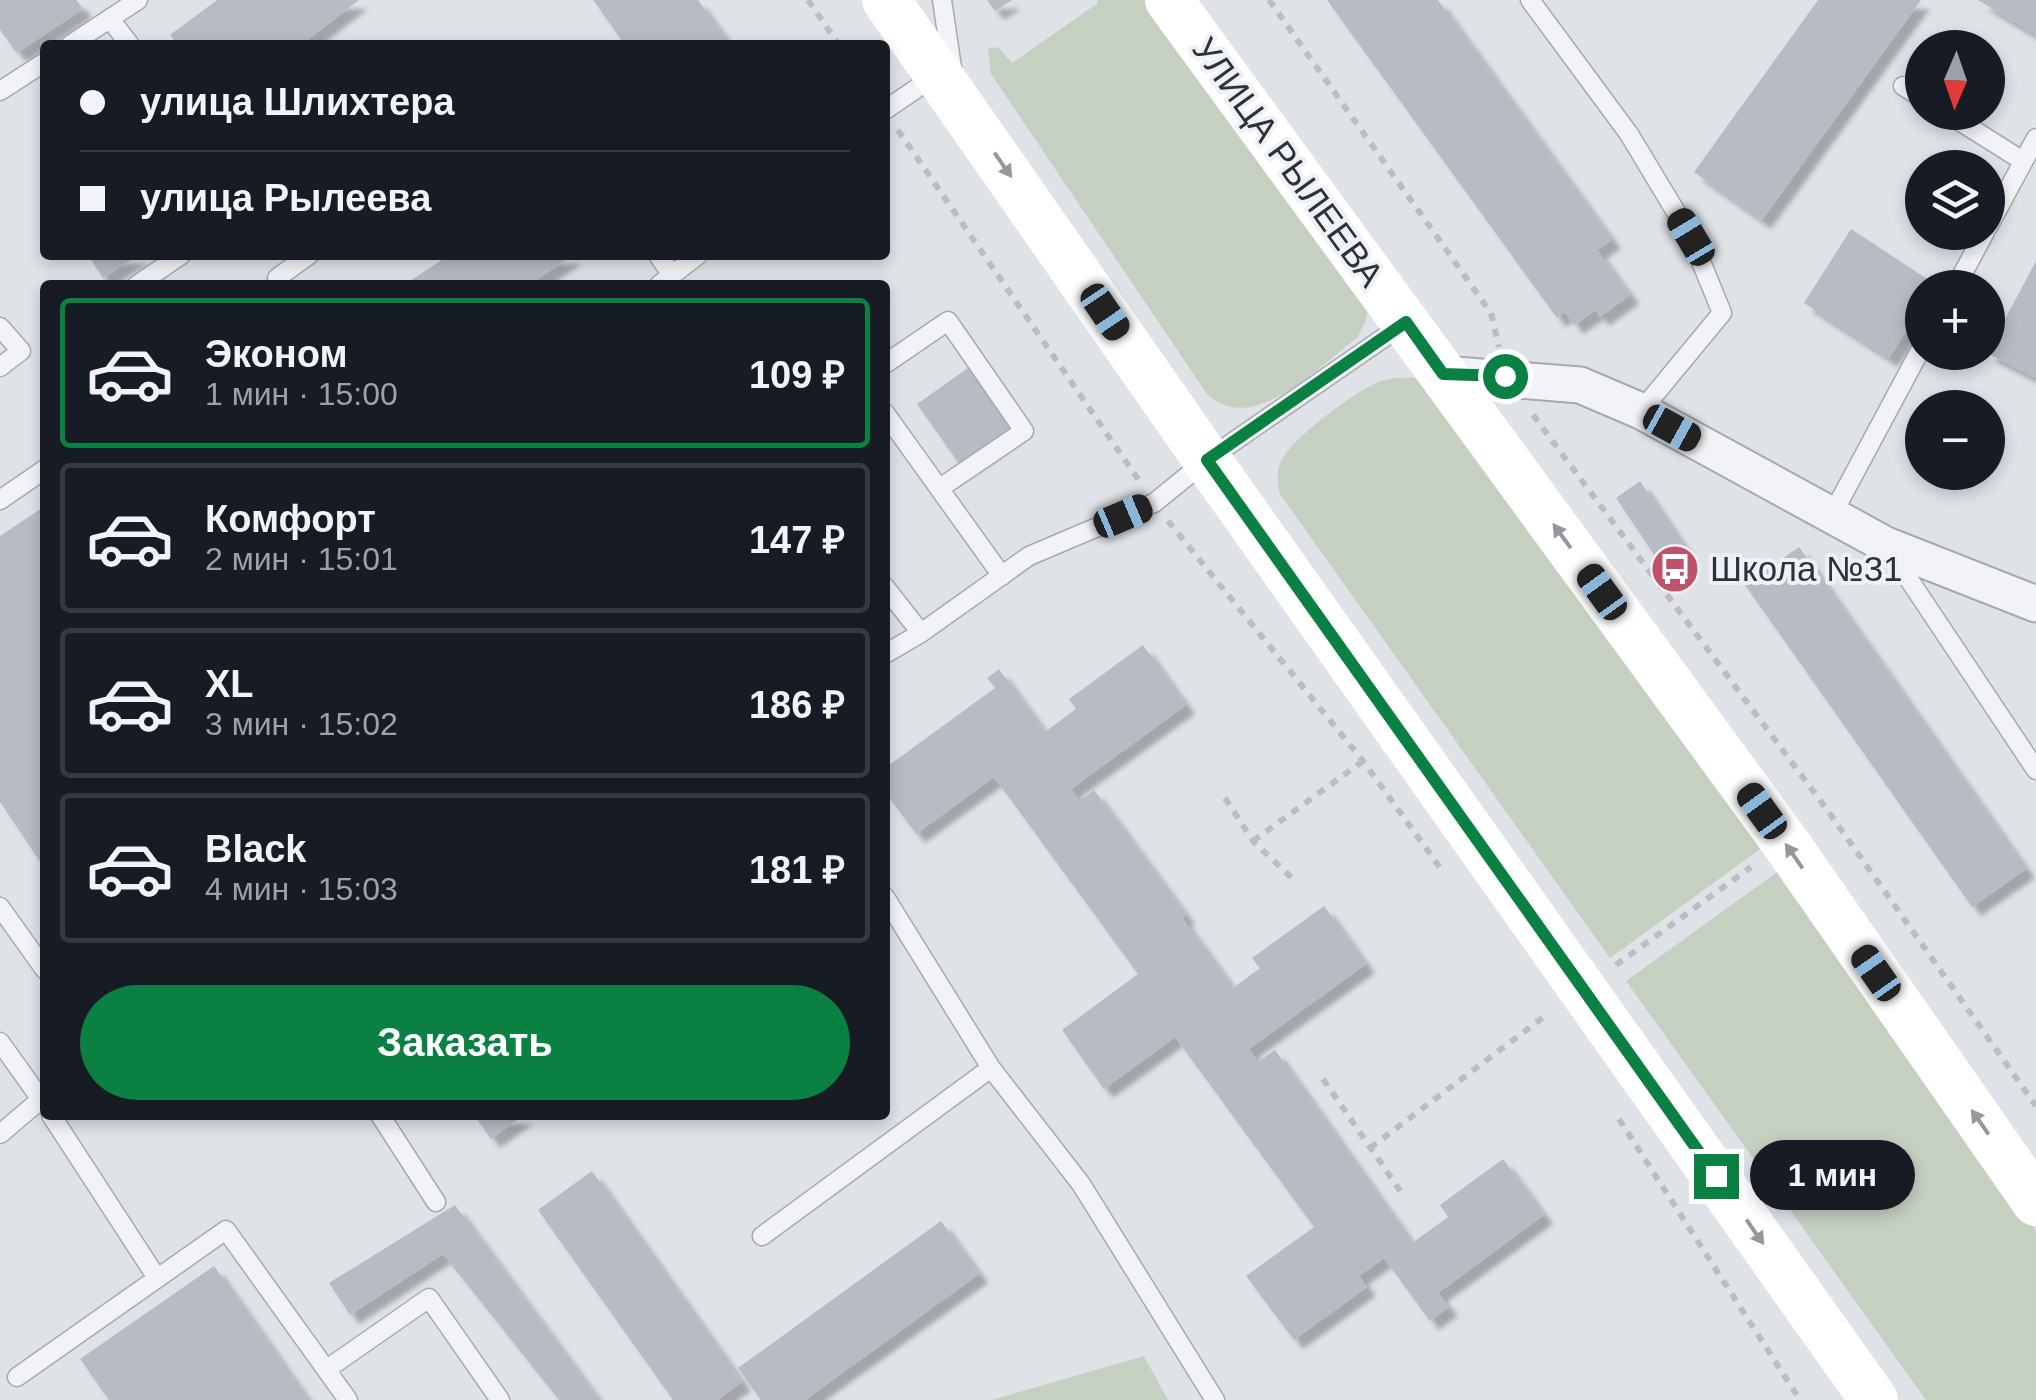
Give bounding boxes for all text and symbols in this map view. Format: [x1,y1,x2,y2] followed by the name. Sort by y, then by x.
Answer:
[1185,30,1392,294] street label: УЛИЦА РЫЛЕЕВА
[1905,30,2005,130] north arrow
[1905,30,2005,490] map controls
[140,81,455,123] text: улица Шлихтера
[1905,150,2005,250] button: layers
[993,152,1012,179] one-way arrow
[140,177,431,219] text: улица Рылеева
[1663,204,1719,270] car
[1905,270,2005,370] button: +
[1076,279,1134,345] car
[85,328,175,418] icon: car
[205,333,348,375] text: Эконом
[749,354,845,396] text: 109 ₽
[1483,354,1528,399] route start
[205,376,398,412] text: 1 мин · 15:00
[1905,390,2005,490] button: −
[1638,400,1706,456] car
[1090,490,1156,542] car
[85,493,175,583] icon: car
[205,498,376,540] text: Комфорт
[749,519,845,561] text: 147 ₽
[1552,523,1572,549] one-way arrow
[205,541,398,577] text: 2 мин · 15:01
[1649,543,1701,595] bus stop icon: Школа №31
[1710,549,1903,588] place label: Школа №31
[1572,559,1632,625] car
[85,658,175,748] icon: car
[205,663,254,705] text: XL
[749,684,845,726] text: 186 ₽
[205,706,398,742] text: 3 мин · 15:02
[1732,778,1792,844] car
[85,823,175,913] icon: car
[205,828,306,870] text: Black
[1785,842,1804,869] one-way arrow
[749,849,845,891] text: 181 ₽
[205,871,398,907] text: 4 мин · 15:03
[1847,940,1905,1006] car
[80,985,850,1100] button: Заказать
[1971,1109,1990,1135] one-way arrow
[1751,1141,1916,1211] callout: 1 мин
[1694,1154,1739,1199] route end
[1788,1157,1877,1193] text: 1 мин
[1745,1218,1764,1245] one-way arrow

